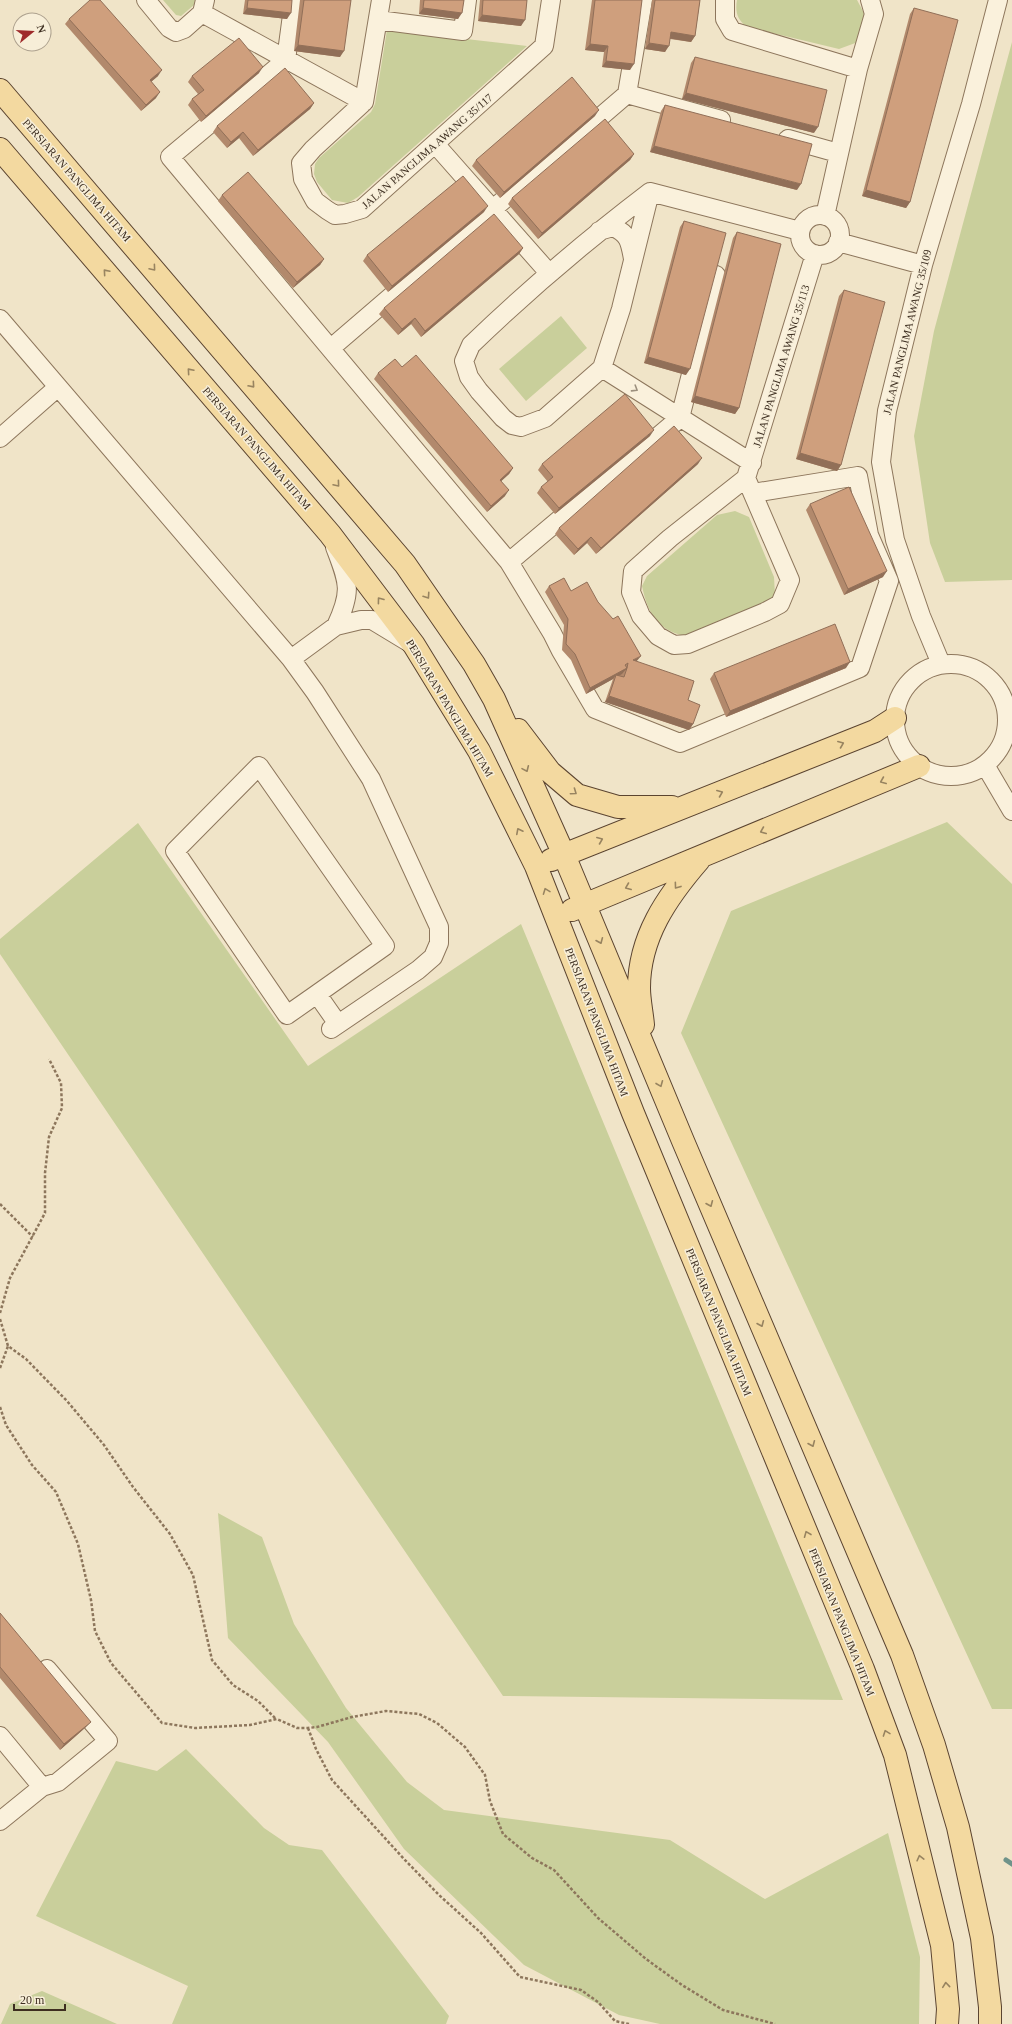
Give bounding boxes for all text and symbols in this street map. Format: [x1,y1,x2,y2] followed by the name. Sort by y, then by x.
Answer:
[12,12,52,52] north arrow
[35,23,48,35] text: N
[359,91,495,211] street label: JALAN PANGLIMA AWANG 35/117
[21,116,134,244] street label: PERSIARAN PANGLIMA HITAM
[881,248,933,416] street label: JALAN PANGLIMA AWANG 35/109
[148,264,155,271] one-way arrow
[103,269,110,277] one-way arrow
[751,283,812,449] street label: JALAN PANGLIMA AWANG 35/113
[188,368,195,375] one-way arrow
[248,380,255,388] one-way arrow
[201,384,314,512] street label: PERSIARAN PANGLIMA HITAM
[631,384,638,392] one-way arrow
[332,479,339,487] one-way arrow
[422,592,430,599] one-way arrow
[378,597,385,604] one-way arrow
[404,637,496,779] street label: PERSIARAN PANGLIMA HITAM
[837,741,844,749] one-way arrow
[521,765,529,773] one-way arrow
[879,776,886,784] one-way arrow
[570,787,577,795] one-way arrow
[716,789,723,797] one-way arrow
[759,826,767,834] one-way arrow
[516,828,524,835] one-way arrow
[597,837,604,845] one-way arrow
[674,882,682,889] one-way arrow
[624,883,631,891] one-way arrow
[543,888,551,895] one-way arrow
[595,936,603,944] one-way arrow
[563,946,631,1098] street label: PERSIARAN PANGLIMA HITAM
[656,1081,664,1088] one-way arrow
[706,1201,714,1208] one-way arrow
[684,1246,754,1398] street label: PERSIARAN PANGLIMA HITAM
[756,1320,764,1328] one-way arrow
[807,1439,815,1447] one-way arrow
[803,1530,811,1537] one-way arrow
[807,1546,877,1698] street label: PERSIARAN PANGLIMA HITAM
[882,1729,891,1736] one-way arrow
[916,1855,924,1861] one-way arrow
[941,1982,950,1988] one-way arrow
[14,1986,65,2012] scale bar
[20,1993,45,2007] text: 20 m

